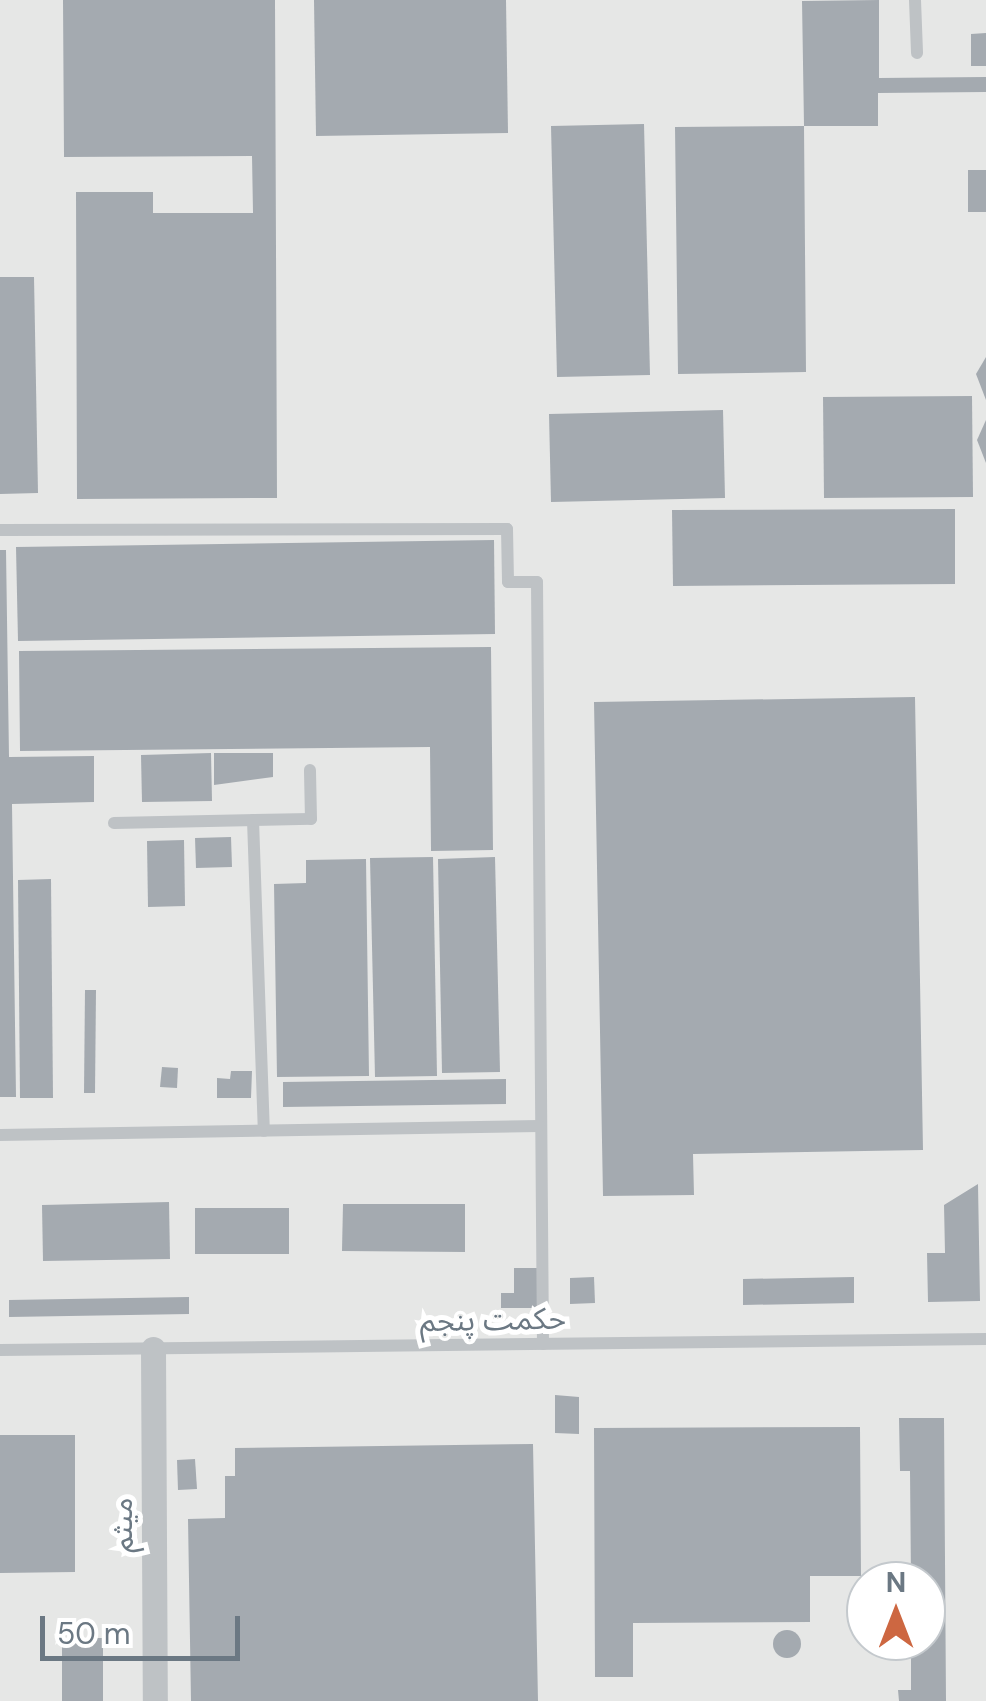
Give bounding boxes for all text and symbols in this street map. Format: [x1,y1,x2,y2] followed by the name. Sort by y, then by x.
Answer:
[420,1301,566,1339] street label: حکمت پنجم
[104,1498,140,1552] street label: میثم
[846,1561,946,1661] north arrow
[886,1564,906,1601] text: N
[45,1596,245,1658] scale bar
[57,1614,131,1653] text: 50 m

